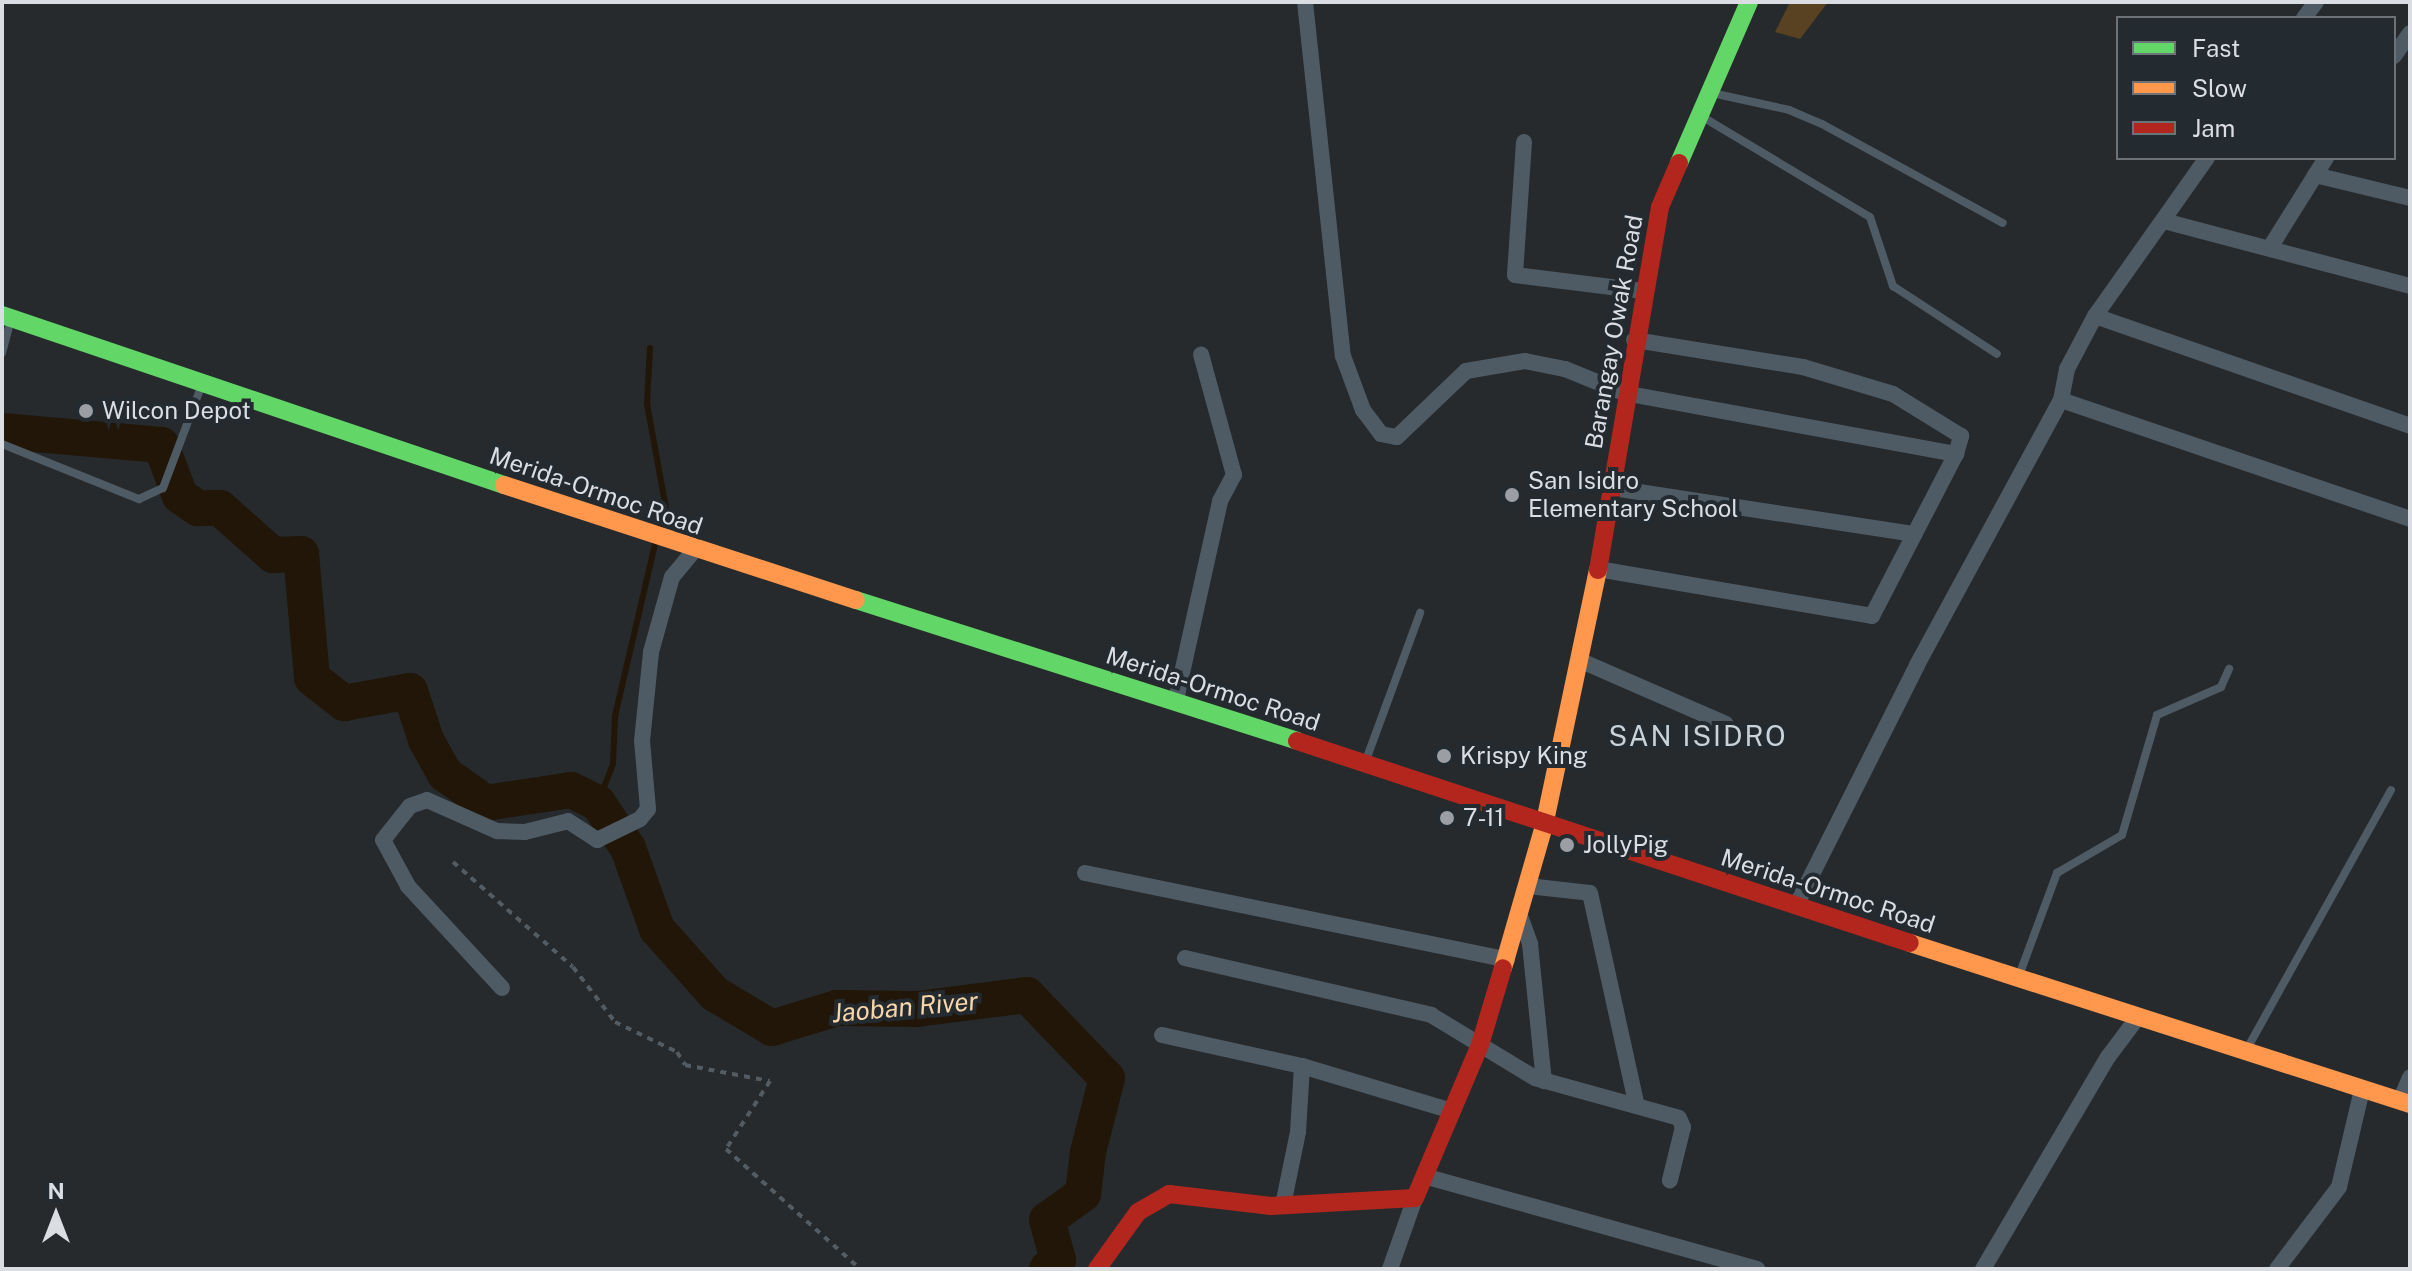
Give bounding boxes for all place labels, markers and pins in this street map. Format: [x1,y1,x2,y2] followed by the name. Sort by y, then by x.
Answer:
[102,397,251,425] place label: Wilcon Depot
[77,402,95,420] marker: Wilcon Depot
[1528,467,1739,523] place label: San Isidro Elementary School
[1503,486,1521,504] marker: San Isidro Elementary School
[1460,742,1588,770] place label: Krispy King
[1435,747,1453,765] marker: Krispy King
[1463,804,1504,832] place label: 7-11
[1438,809,1456,827] marker: 7-11
[1583,831,1669,859] place label: JollyPig
[1558,836,1576,854] marker: JollyPig

